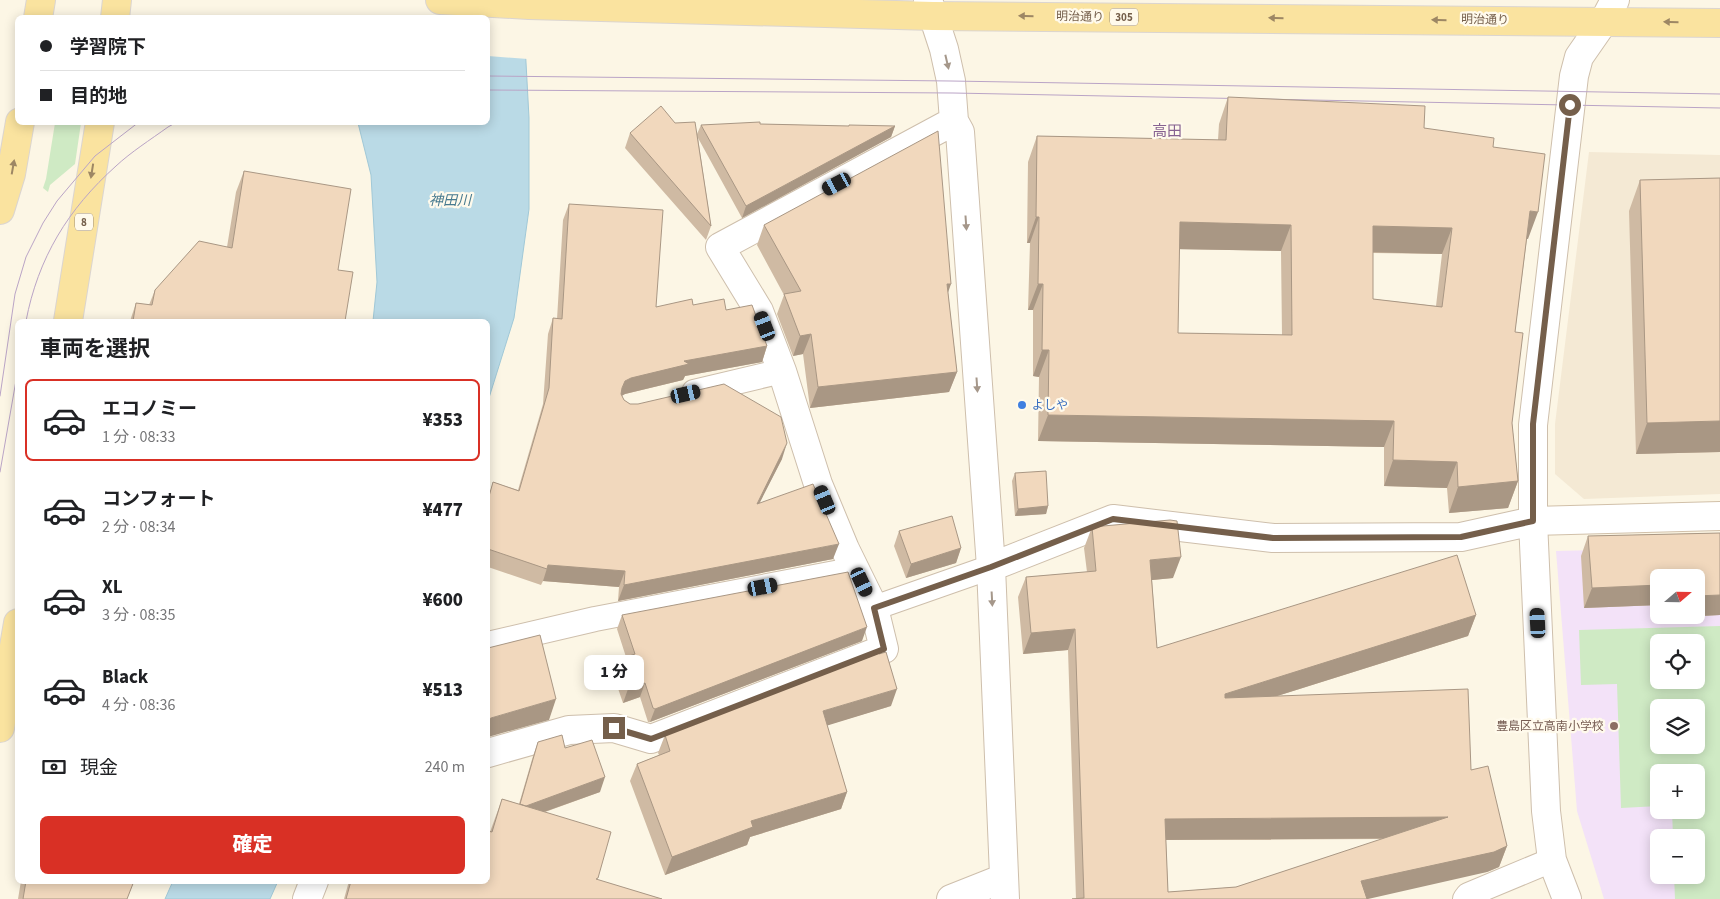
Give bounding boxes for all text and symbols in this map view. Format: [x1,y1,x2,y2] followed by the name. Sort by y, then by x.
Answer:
[1056,8,1104,26] street label: 明治通り
[1110,8,1138,26] road number: 305
[1461,11,1509,29] street label: 明治通り
[1018,12,1034,20] one-way arrow
[1268,14,1284,22] one-way arrow
[1431,16,1447,24] one-way arrow
[1663,18,1679,26] one-way arrow
[70,34,146,61] text: 学習院下
[943,55,951,70] one-way arrow
[70,83,127,110] text: 目的地
[1559,94,1581,116] route start
[1152,121,1182,142] district label: 高田
[9,158,17,174] one-way arrow
[88,163,96,179] one-way arrow
[820,170,853,198] car
[429,191,473,211] water label: 神田川
[75,213,93,230] road number: 8
[962,215,970,231] one-way arrow
[752,309,777,343] car
[40,333,150,365] text: 車両を選択
[974,377,982,393] one-way arrow
[669,383,702,405] car
[102,396,197,423] text: エコノミー
[1032,397,1068,414] place label: よしや
[42,398,87,443] icon: car
[1016,399,1028,411] marker: よしや
[422,407,463,434] text: ¥353
[102,426,175,448] text: 1 分 · 08:33
[812,483,837,517] car
[102,486,215,513] text: コンフォート
[42,488,87,533] icon: car
[422,497,463,524] text: ¥477
[102,516,175,538] text: 2 分 · 08:34
[848,565,875,599] car
[1650,569,1705,624] north arrow
[1650,569,1705,884] map controls
[102,574,123,601] text: XL
[746,577,779,597] car
[42,578,87,623] icon: car
[422,587,463,614] text: ¥600
[989,591,997,607] one-way arrow
[102,604,175,626] text: 3 分 · 08:35
[1529,608,1546,638] car
[1650,634,1705,689] button: locate
[584,656,644,690] callout: 1 分
[600,661,628,683] text: 1 分
[102,664,148,691] text: Black
[42,668,87,713] icon: car
[422,677,463,704] text: ¥513
[102,694,175,716] text: 4 分 · 08:36
[1650,699,1705,754] button: layers
[603,717,625,739] route end
[1496,718,1604,735] place label: 豊島区立高南小学校
[1608,720,1620,732] marker: 豊島区立高南小学校
[40,753,68,781] icon: cash
[80,755,118,782] text: 現金
[425,756,465,778] text: 240 m
[1650,764,1705,819] button: +
[40,816,465,874] button: 確定
[1650,829,1705,884] button: −

